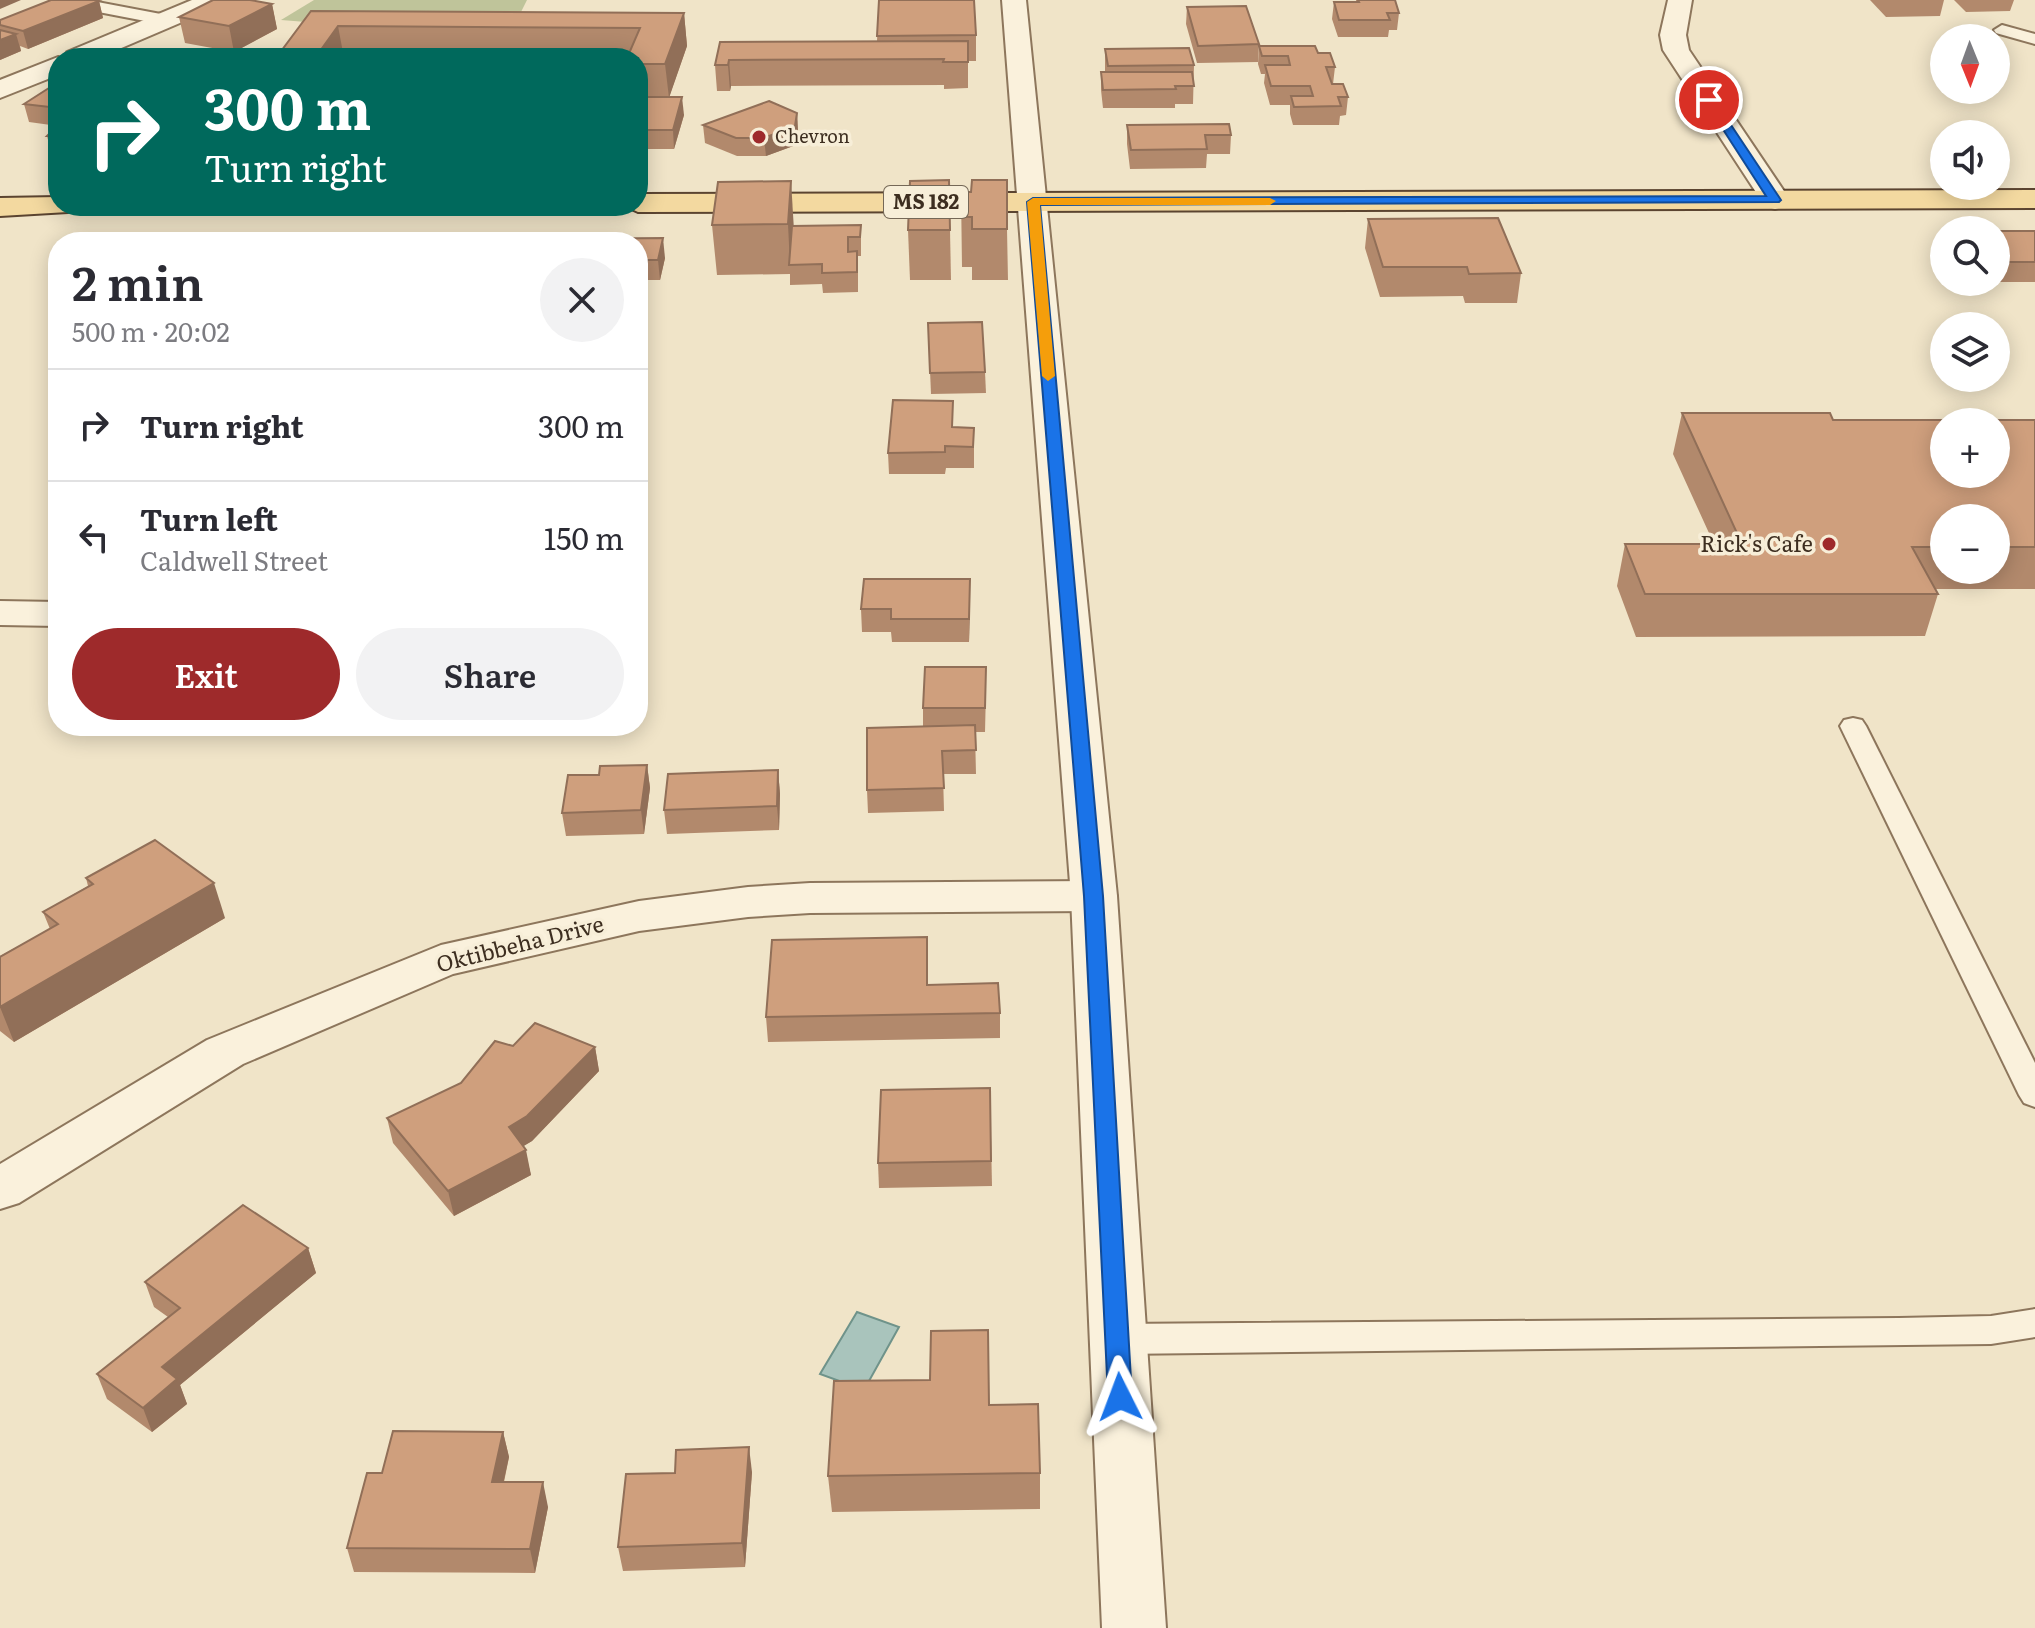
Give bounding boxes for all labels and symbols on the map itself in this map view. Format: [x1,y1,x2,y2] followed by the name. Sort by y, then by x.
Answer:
[1930,24,2010,104] north arrow
[1675,66,1743,134] pin
[775,122,850,149] place label: Chevron
[750,128,768,146] marker: Chevron
[884,186,968,218] road number: MS 182
[1700,526,1813,559] place label: Rick's Cafe
[1820,535,1838,553] marker: Rick's Cafe
[433,906,607,979] street label: Oktibbeha Drive
[1078,1355,1162,1439] position arrow

